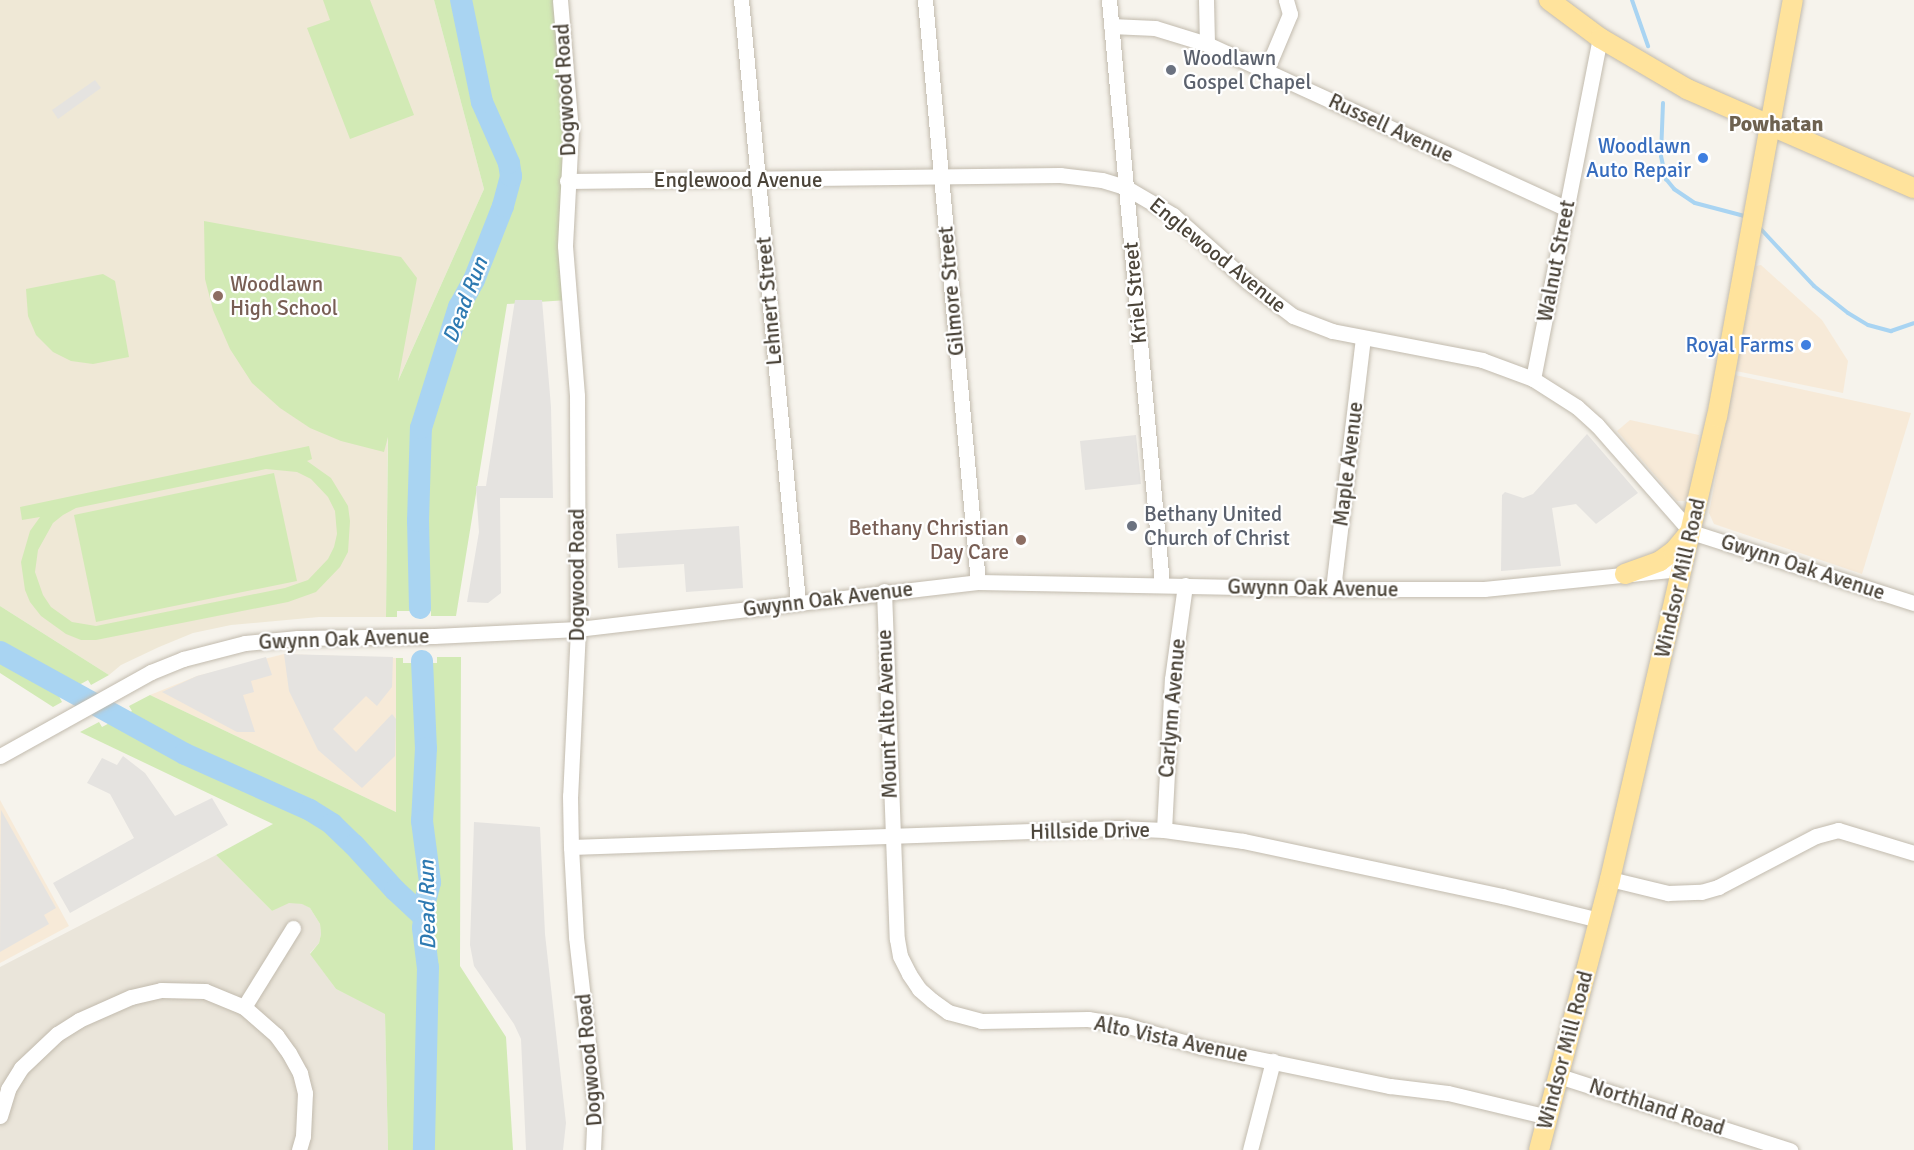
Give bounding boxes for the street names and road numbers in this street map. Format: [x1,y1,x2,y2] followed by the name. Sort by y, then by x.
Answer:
[549,23,581,157] street label: Dogwood Road
[1325,88,1457,168] street label: Russell Avenue
[654,167,822,193] street label: Englewood Avenue
[1144,192,1292,318] street label: Englewood Avenue
[1532,198,1580,324] street label: Walnut Street
[933,225,969,357] street label: Gilmore Street
[751,236,787,366] street label: Lehnert Street
[1118,241,1152,345] street label: Kriel Street
[1328,400,1368,528] street label: Maple Avenue
[1649,496,1711,660] street label: Windsor Mill Road
[564,508,590,642] street label: Dogwood Road
[1718,529,1888,605] street label: Gwynn Oak Avenue
[1227,574,1399,602] street label: Gwynn Oak Avenue
[742,576,914,622] street label: Gwynn Oak Avenue
[258,623,430,655] street label: Gwynn Oak Avenue
[871,629,903,799] street label: Mount Alto Avenue
[1153,637,1191,779] street label: Carlynn Avenue
[1030,817,1150,845] street label: Hillside Drive
[1532,968,1598,1132] street label: Windsor Mill Road
[571,993,607,1127] street label: Dogwood Road
[1092,1010,1250,1068] street label: Alto Vista Avenue
[1586,1073,1728,1141] street label: Northland Road

